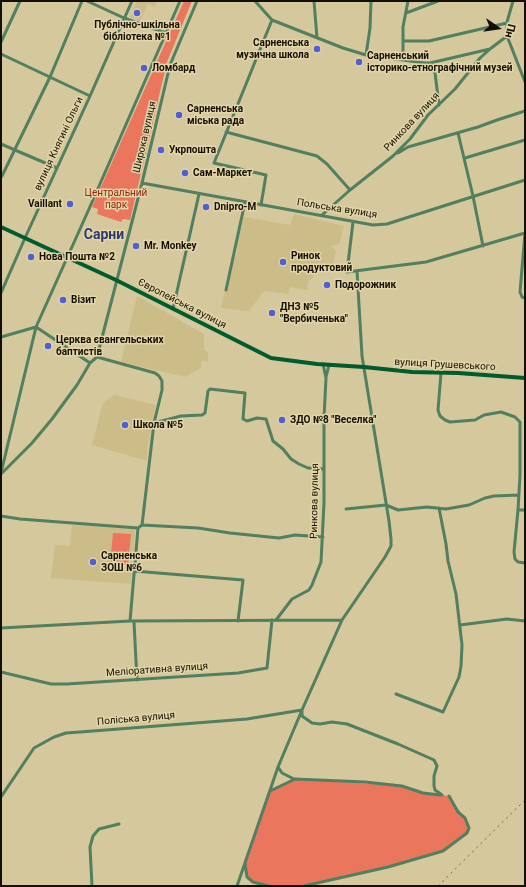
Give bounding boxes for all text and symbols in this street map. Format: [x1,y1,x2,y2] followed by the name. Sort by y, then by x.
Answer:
[132,8,142,18] marker: Публічно-шкільна бібліотека №1
[478,8,518,48] north arrow
[94,19,180,42] place label: Публічно-шкільна бібліотека №1
[502,23,518,39] text: Пн
[236,37,309,60] place label: Сарненська музична школа
[312,44,322,54] marker: Сарненська музична школа
[367,50,512,74] place label: Сарненський історико-етнографічний музей
[354,57,364,67] marker: Сарненський історико-етнографічний музей
[152,62,195,74] place label: Ломбард
[139,63,149,73] marker: Ломбард
[382,90,442,154] street label: Ринкова вулиця
[32,95,86,193] street label: вулиця Княгині Ольги
[131,100,159,174] street label: Широка вулиця
[187,103,244,126] place label: Сарненська міська рада
[174,110,184,120] marker: Сарненська міська рада
[169,144,216,156] place label: Укрпошта
[156,145,166,155] marker: Укрпошта
[193,167,252,179] place label: Сам-Маркет
[180,168,190,178] marker: Сам-Маркет
[85,187,147,210] park label: Центральний парк
[296,197,378,221] street label: Польська вулиця
[28,198,62,210] place label: Vaillant
[65,199,75,209] marker: Vaillant
[214,201,256,213] place label: Dnipro-M
[201,202,211,212] marker: Dnipro-M
[84,227,124,243] district label: Сарни
[144,240,197,252] place label: Mr. Monkey
[131,241,141,251] marker: Mr. Monkey
[291,250,352,274] place label: Ринок продуктовий
[39,251,115,263] place label: Нова Пошта №2
[26,252,36,262] marker: Нова Пошта №2
[278,257,288,267] marker: Ринок продуктовий
[136,276,228,332] street label: Європейська вулиця
[335,279,396,291] place label: Подорожник
[322,280,332,290] marker: Подорожник
[71,294,96,306] place label: Візит
[58,295,68,305] marker: Візит
[280,301,348,324] place label: ДНЗ №5 "Вербиченька"
[267,308,277,318] marker: ДНЗ №5 "Вербиченька"
[56,334,163,358] place label: Церква євангельських баптистів
[43,341,53,351] marker: Церква євангельських баптистів
[394,356,496,374] street label: вулиця Грушевського
[290,414,376,426] place label: ЗДО №8 "Веселка"
[277,415,287,425] marker: ЗДО №8 "Веселка"
[133,419,183,431] place label: Школа №5
[120,420,130,430] marker: Школа №5
[308,463,322,539] street label: Ринкова вулиця
[101,550,157,574] place label: Сарненська ЗОШ №6
[88,557,98,567] marker: Сарненська ЗОШ №6
[106,660,208,680] street label: Меліоративна вулиця
[97,710,175,728] street label: Поліська вулиця

